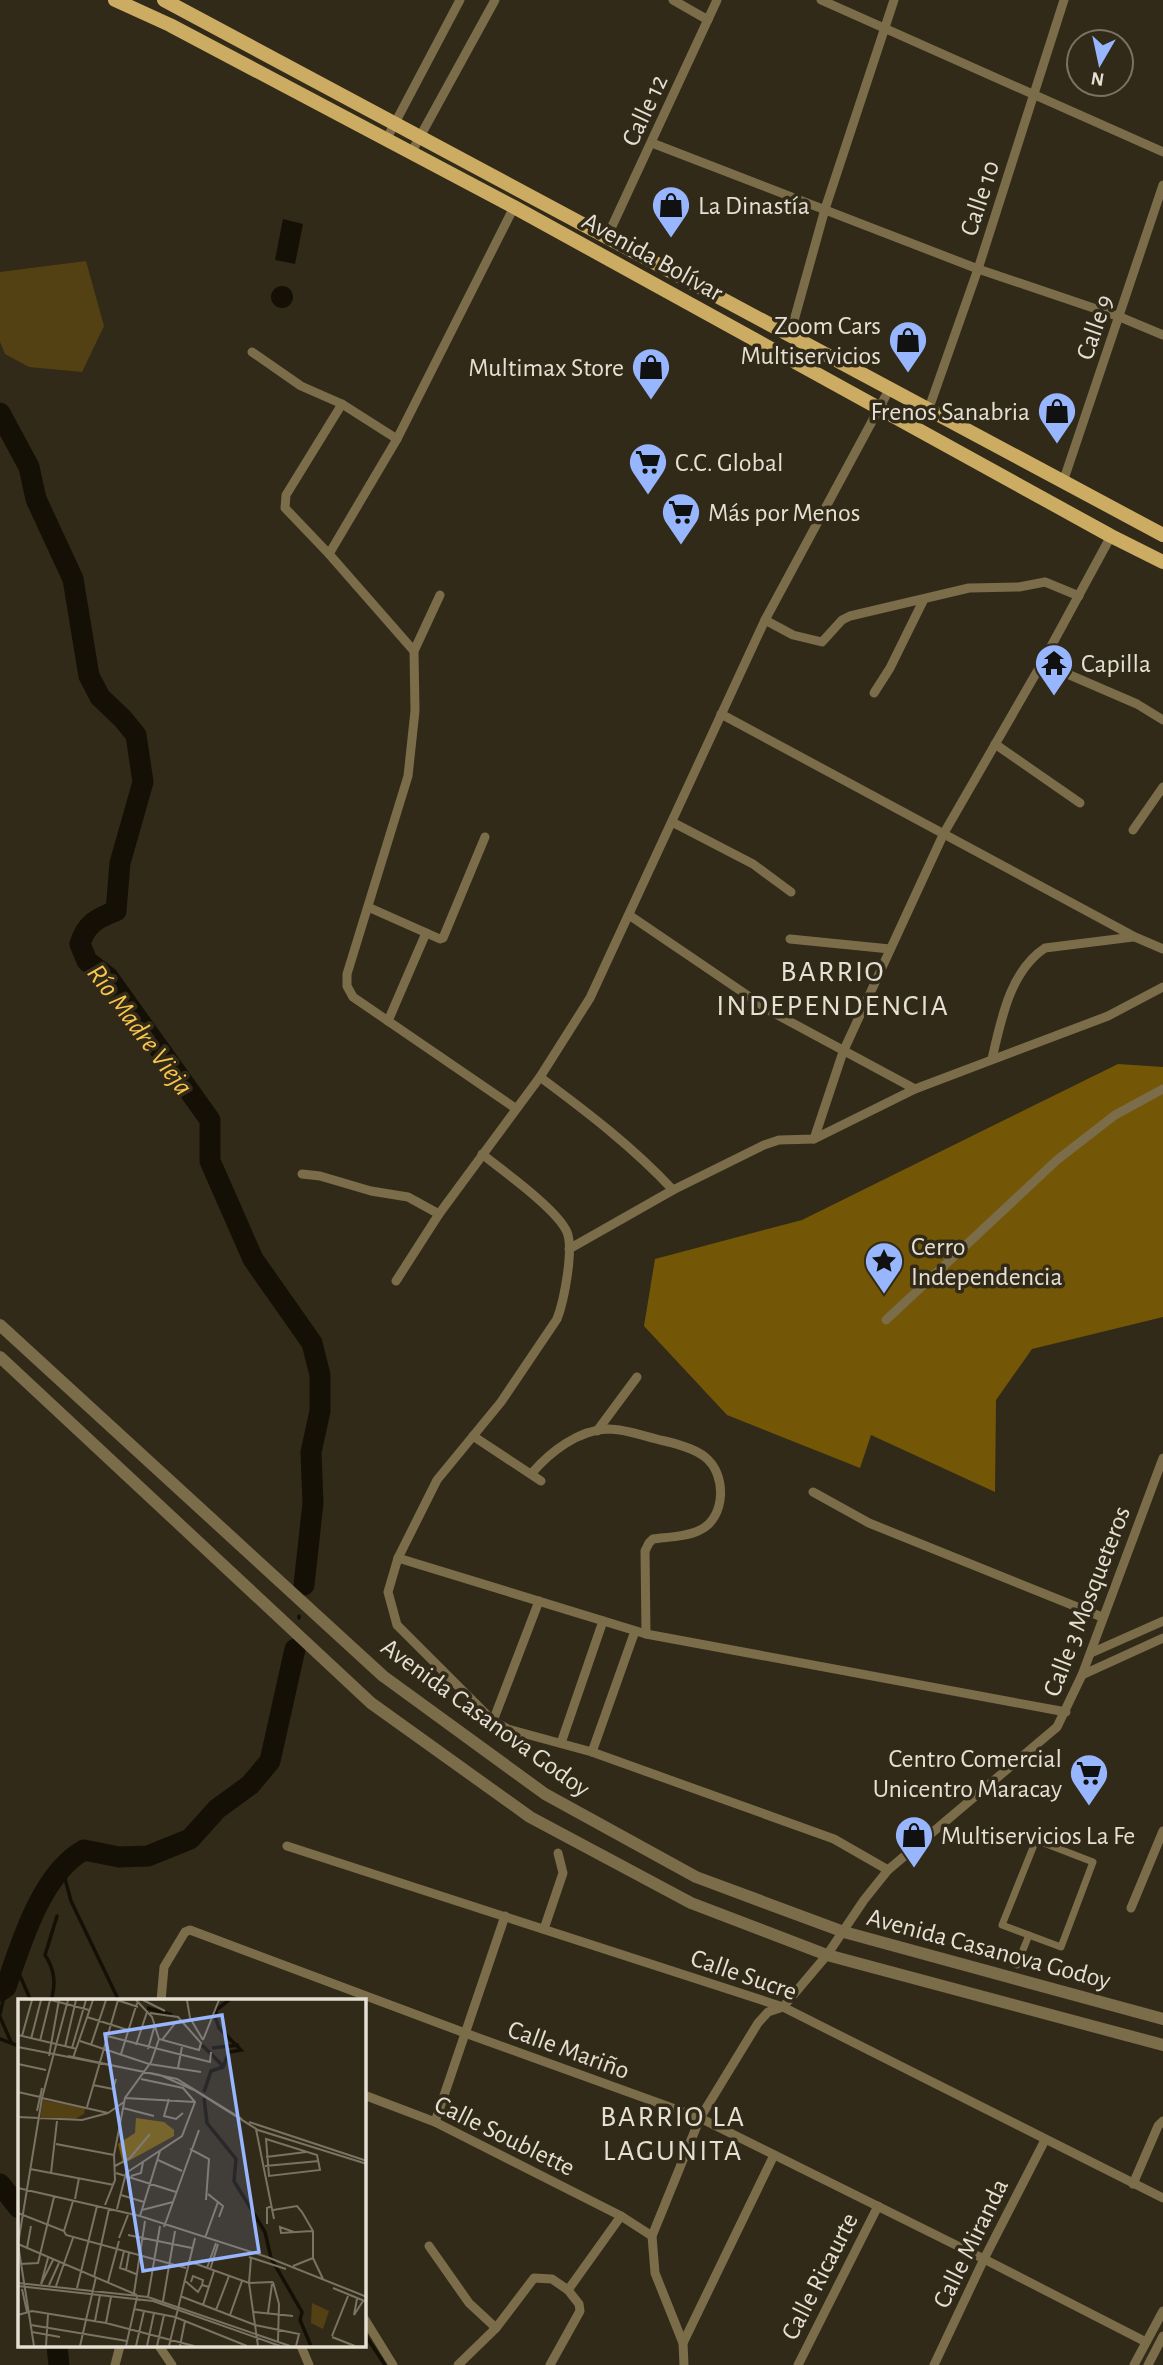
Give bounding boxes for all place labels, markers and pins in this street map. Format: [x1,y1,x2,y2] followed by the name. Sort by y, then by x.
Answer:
[650,184,692,239] shop icon: La Dinastía
[698,193,810,219] place label: La Dinastía
[740,313,881,369] place label: Zoom Cars Multiservicios
[887,319,929,374] shop icon: Zoom Cars Multiservicios
[630,346,672,401] shop icon: Multimax Store
[468,355,624,381] place label: Multimax Store
[1036,390,1078,445] shop icon: Frenos Sanabria
[870,399,1030,425] place label: Frenos Sanabria
[627,441,669,496] supermarket icon: C.C. Global
[675,450,783,476] place label: C.C. Global
[660,491,702,546] supermarket icon: Más por Menos
[708,500,860,526] place label: Más por Menos
[1033,642,1075,697] temple icon: Capilla
[1081,651,1151,677] place label: Capilla
[911,1234,1062,1290] place label: Cerro Independencia
[863,1240,905,1295] place icon: Cerro Independencia
[873,1746,1062,1802] place label: Centro Comercial Unicentro Maracay
[1068,1752,1110,1807] supermarket icon: Centro Comercial Unicentro Maracay
[893,1814,935,1869] shop icon: Multiservicios La Fe
[941,1823,1135,1849] place label: Multiservicios La Fe

